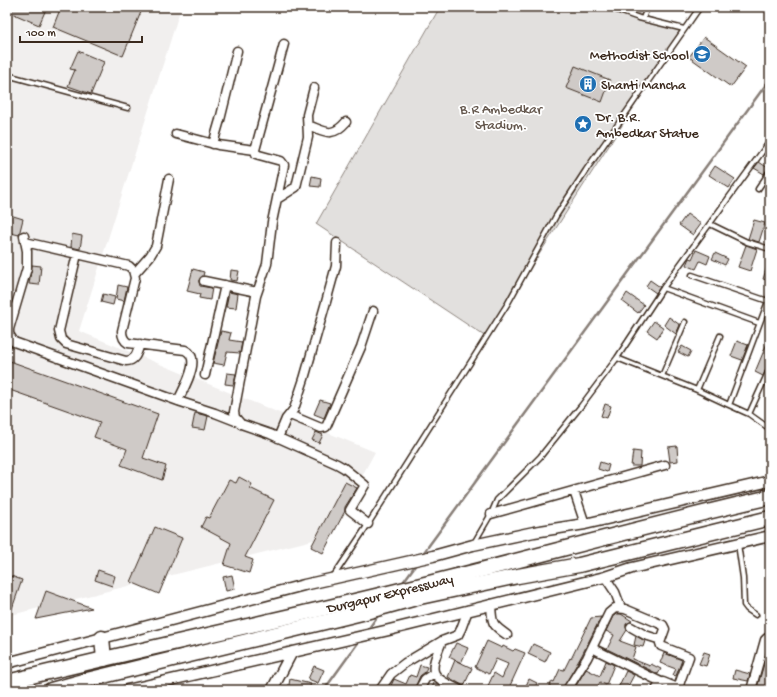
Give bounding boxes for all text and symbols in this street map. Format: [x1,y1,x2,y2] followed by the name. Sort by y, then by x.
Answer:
[20,18,142,44] scale bar
[25,27,56,41] text: 100 m
[692,44,712,64] school or university icon: Methodist School
[590,48,689,65] place label: Methodist School
[578,74,598,94] building icon: Shanti Mancha
[601,78,687,95] place label: Shanti Mancha
[459,102,543,135] park label: B.R Ambedkar Stadium.
[595,110,700,143] place label: Dr. B.R. Ambedkar Statue
[573,114,593,134] place icon: Dr. B.R. Ambedkar Statue
[325,571,455,619] street label: Durgapur Expressway

